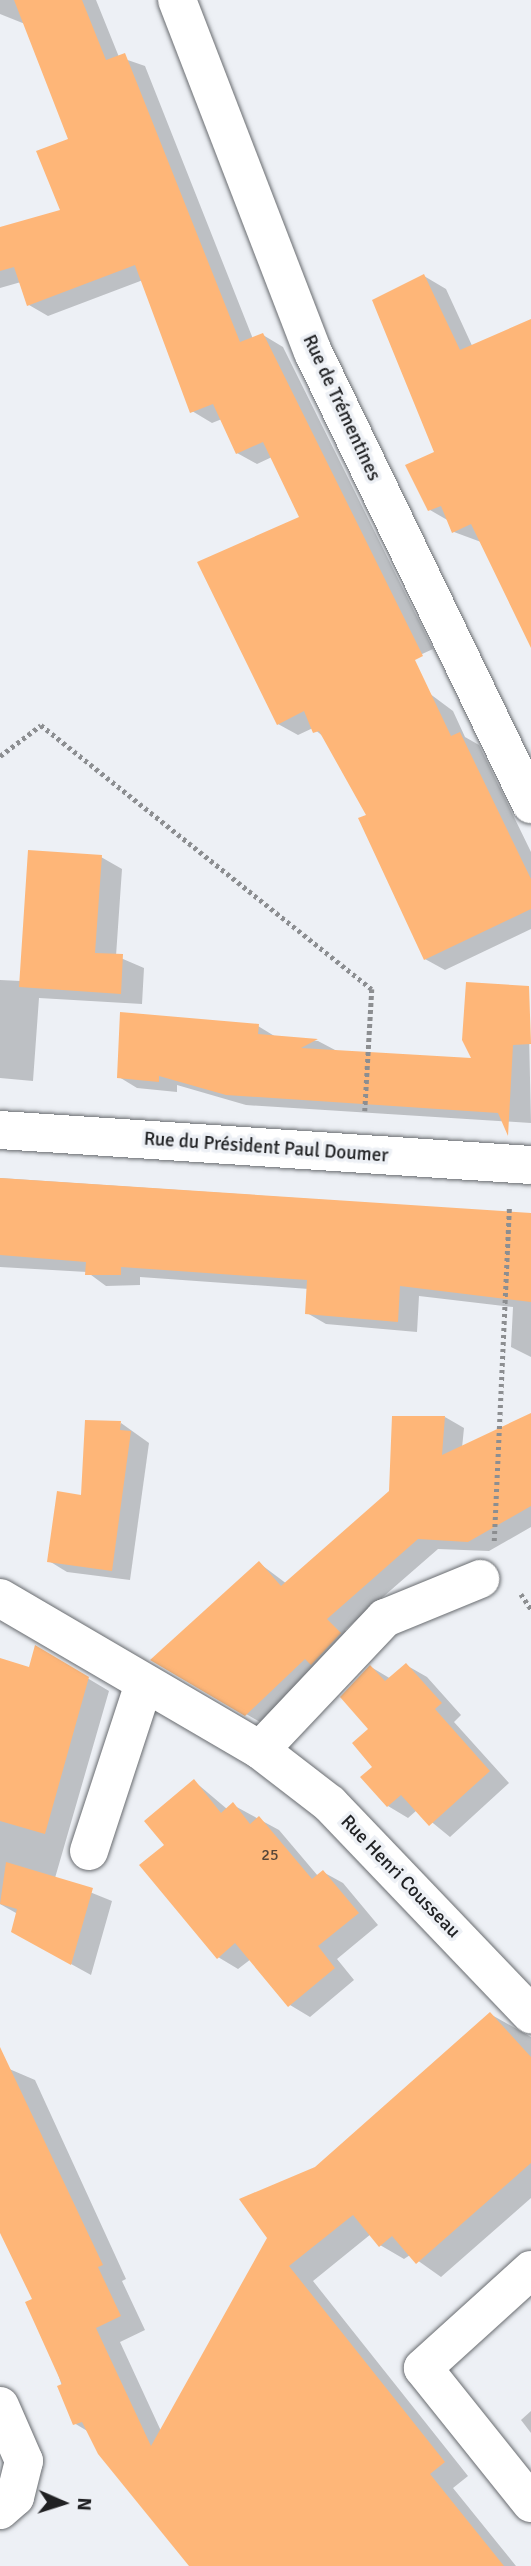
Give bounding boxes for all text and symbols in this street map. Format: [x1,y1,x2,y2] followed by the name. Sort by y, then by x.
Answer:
[297,331,385,485] street label: Rue de Trémentines
[143,1128,389,1168] street label: Rue du Président Paul Doumer
[335,1811,465,1943] street label: Rue Henri Cousseau
[261,1845,279,1865] house number: 25
[28,2468,98,2538] north arrow
[72,2497,96,2511] text: N

